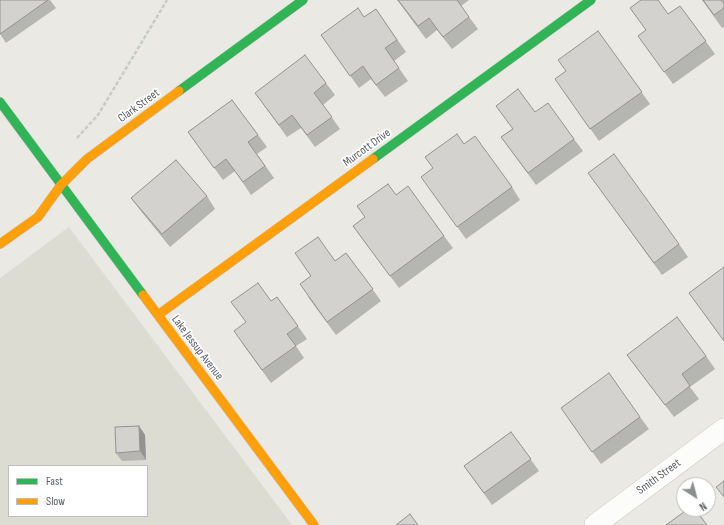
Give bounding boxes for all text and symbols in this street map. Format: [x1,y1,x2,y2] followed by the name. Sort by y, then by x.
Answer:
[115,86,163,126] street label: Clark Street
[340,126,394,170] street label: Murcott Drive
[168,313,226,383] street label: Lake Jessup Avenue
[634,456,684,498] street label: Smith Street
[8,465,148,517] legend
[46,474,63,489] text: Fast
[676,477,716,517] north arrow
[46,494,65,509] text: Slow
[697,499,709,513] text: N

